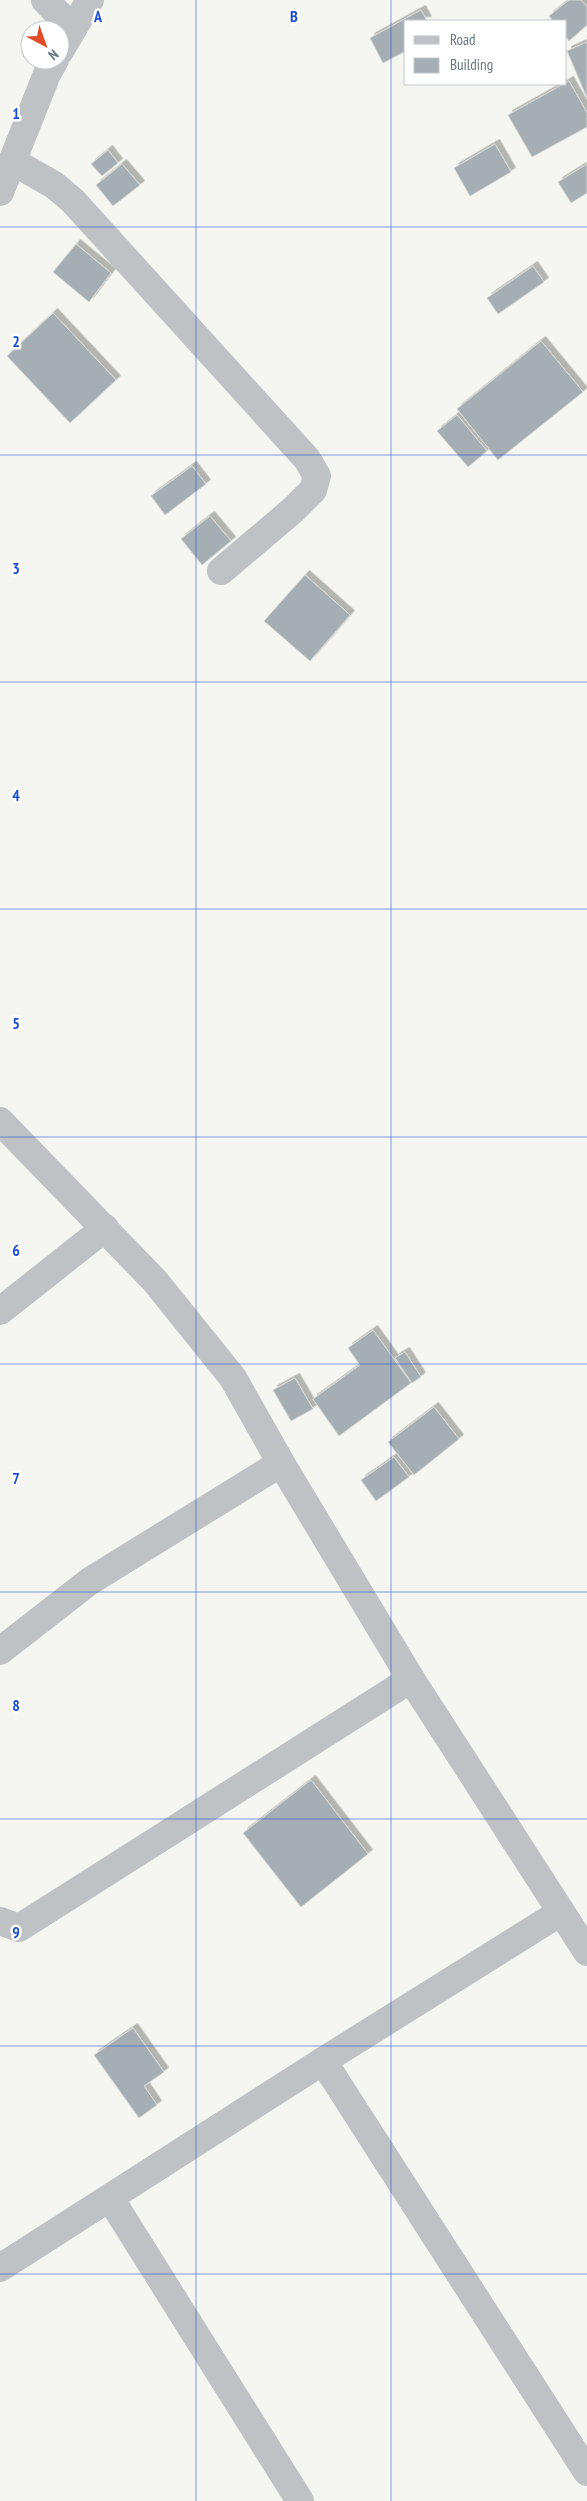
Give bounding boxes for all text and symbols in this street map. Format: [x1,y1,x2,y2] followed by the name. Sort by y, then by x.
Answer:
[93,6,103,26] text: A
[290,6,298,26] text: B
[20,20,70,70] north arrow
[404,20,567,85] legend
[450,30,476,49] text: Road
[45,46,62,64] text: N
[450,55,493,74] text: Building
[12,103,20,123] text: 1
[12,331,20,351] text: 2
[12,558,20,578] text: 3
[12,785,20,805] text: 4
[12,1013,20,1033] text: 5
[12,1240,20,1260] text: 6
[12,1468,20,1488] text: 7
[12,1695,20,1715] text: 8
[12,1922,20,1942] text: 9

